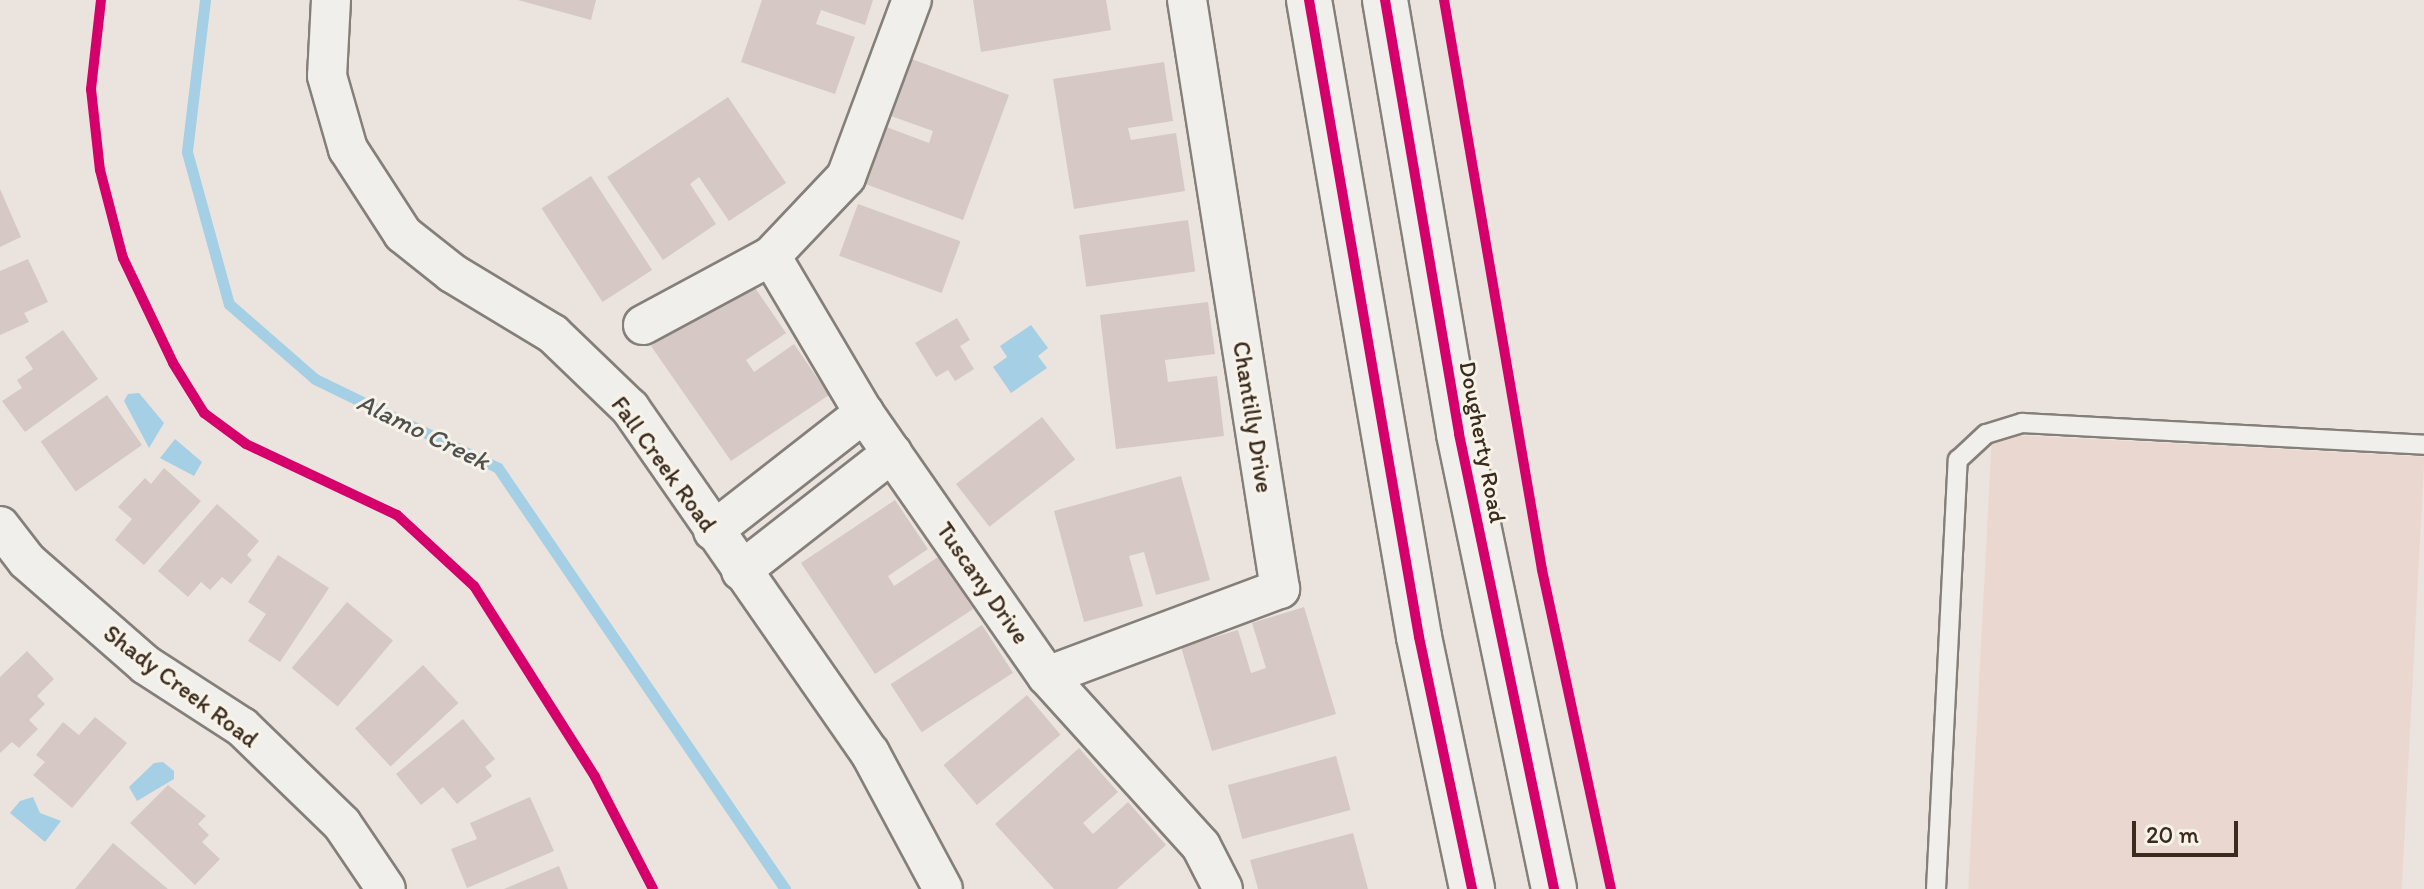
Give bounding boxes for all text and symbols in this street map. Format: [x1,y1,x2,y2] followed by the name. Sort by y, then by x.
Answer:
[1227,339,1279,495] street label: Chantilly Drive
[1453,359,1513,525] street label: Dougherty Road
[352,387,494,477] water label: Alamo Creek
[605,391,723,537] street label: Fall Creek Road
[930,516,1036,650] street label: Tuscany Drive
[98,619,264,753] street label: Shady Creek Road
[2136,805,2242,855] scale bar
[2146,820,2199,849] text: 20 m

